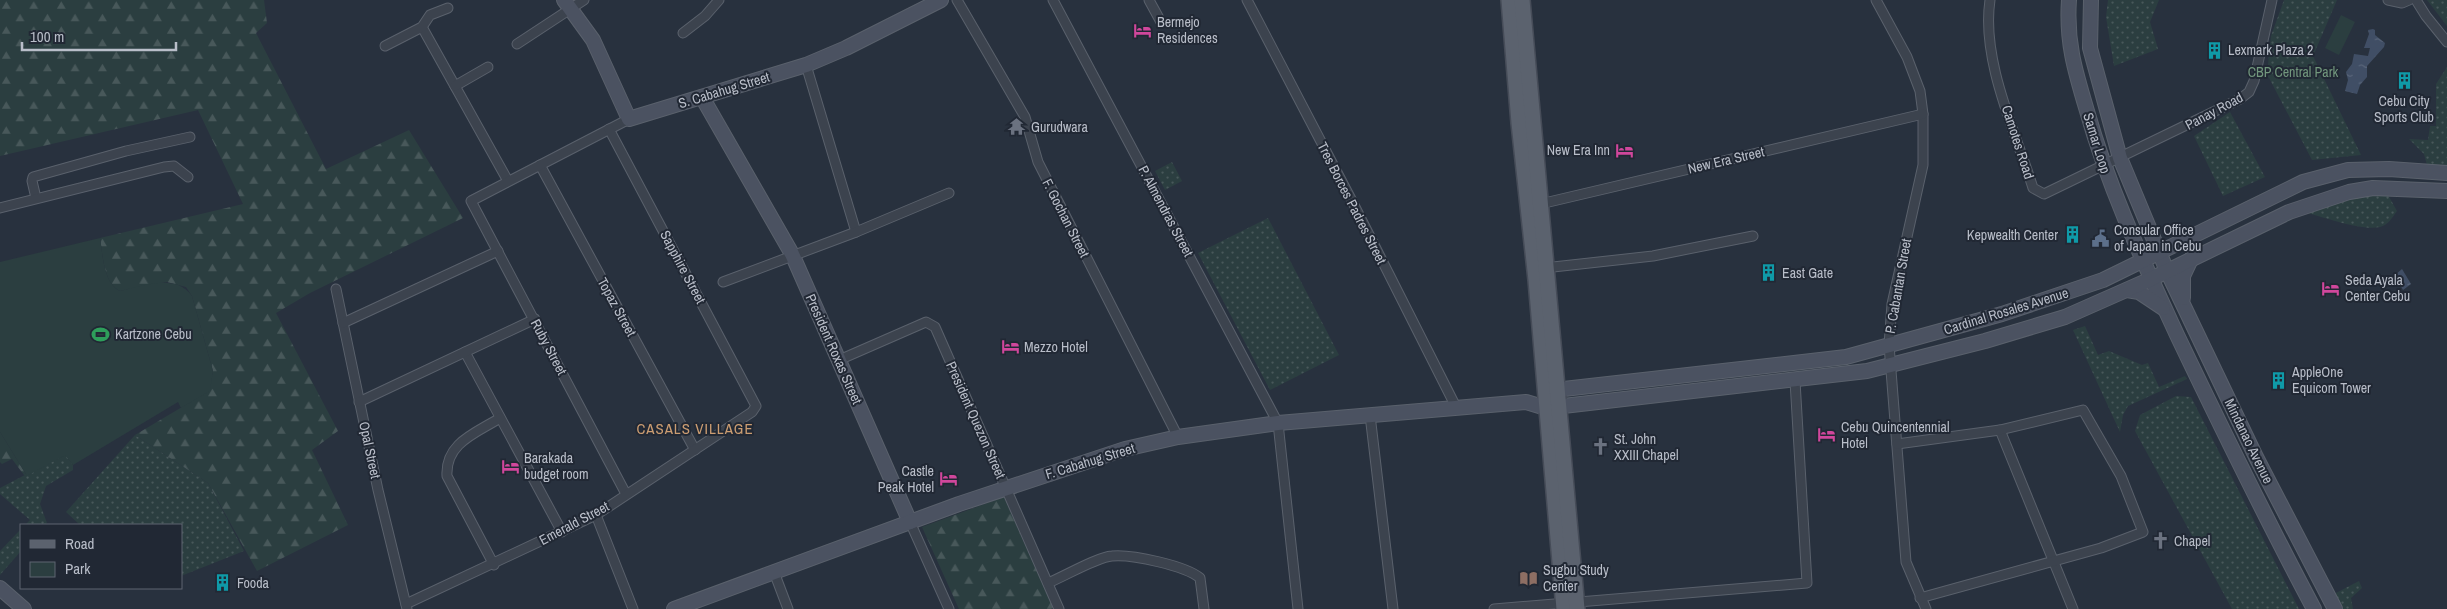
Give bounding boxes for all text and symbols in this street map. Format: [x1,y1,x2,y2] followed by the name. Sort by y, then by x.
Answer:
[1157,13,1218,47] place label: Bermejo Residences
[22,20,176,52] scale bar
[1133,20,1153,40] hotel icon: Bermejo Residences
[30,26,64,47] text: 100 m
[2204,40,2224,60] building icon: Lexmark Plaza 2
[2228,41,2314,59] place label: Lexmark Plaza 2
[2248,63,2338,81] park label: CBP Central Park
[676,68,772,112] street label: S. Cabahug Street
[2394,71,2414,91] building icon: Cebu City Sports Club
[2182,88,2246,134] street label: Panay Road
[2374,92,2434,126] place label: Cebu City Sports Club
[1998,103,2038,181] street label: Camotes Road
[2079,110,2115,176] street label: Samar Loop
[1007,117,1027,137] temple icon: Gurudwara
[1031,118,1088,136] place label: Gurudwara
[1313,139,1391,267] street label: Tres Borces Padres Street
[1614,140,1634,160] hotel icon: New Era Inn
[1547,141,1610,159] place label: New Era Inn
[1686,142,1766,178] street label: New Era Street
[1134,162,1198,260] street label: P. Almendras Street
[1038,176,1094,260] street label: F. Gochan Street
[2114,221,2201,255] place label: Consular Office of Japan in Cebu
[2062,225,2082,245] building icon: Kepwealth Center
[1967,226,2058,244] place label: Kepwealth Center
[656,227,710,307] street label: Sapphire Street
[2090,228,2110,248] public building icon: Consular Office of Japan in Cebu
[1881,237,1915,335] street label: P. Cabantan Street
[1758,263,1778,283] building icon: East Gate
[1782,264,1833,282] place label: East Gate
[2345,271,2410,305] place label: Seda Ayala Center Cebu
[594,274,640,340] street label: Topaz Street
[2321,278,2341,298] hotel icon: Seda Ayala Center Cebu
[1942,283,2070,339] street label: Cardinal Rosales Avenue
[802,291,866,407] street label: President Roxas Street
[527,316,571,378] street label: Ruby Street
[91,324,111,344] sports icon: Kartzone Cebu
[115,325,192,343] place label: Kartzone Cebu
[1000,337,1020,357] hotel icon: Mezzo Hotel
[1024,338,1088,356] place label: Mezzo Hotel
[942,359,1010,481] street label: President Quezon Street
[2291,363,2371,397] place label: AppleOne Equicom Tower
[2268,370,2288,390] building icon: AppleOne Equicom Tower
[2221,396,2277,486] street label: Mindanao Avenue
[636,418,754,439] district label: CASALS VILLAGE
[1841,418,1950,452] place label: Cebu Quincentennial Hotel
[355,420,385,480] street label: Opal Street
[1817,425,1837,445] hotel icon: Cebu Quincentennial Hotel
[1614,430,1678,464] place label: St. John XXIII Chapel
[1590,437,1610,457] church icon: St. John XXIII Chapel
[1043,439,1137,483] street label: F. Cabahug Street
[524,449,588,483] place label: Barakada budget room
[500,456,520,476] hotel icon: Barakada budget room
[878,462,934,496] place label: Castle Peak Hotel
[938,469,958,489] hotel icon: Castle Peak Hotel
[536,497,612,549] street label: Emerald Street
[20,524,182,589] legend
[2150,531,2170,551] church icon: Chapel
[2174,532,2210,550] place label: Chapel
[65,533,94,554] text: Road
[65,558,91,579] text: Park
[1543,561,1609,595] place label: Sugbu Study Center
[1519,568,1539,588] library icon: Sugbu Study Center
[213,573,233,593] building icon: Fooda
[237,574,270,592] place label: Fooda

